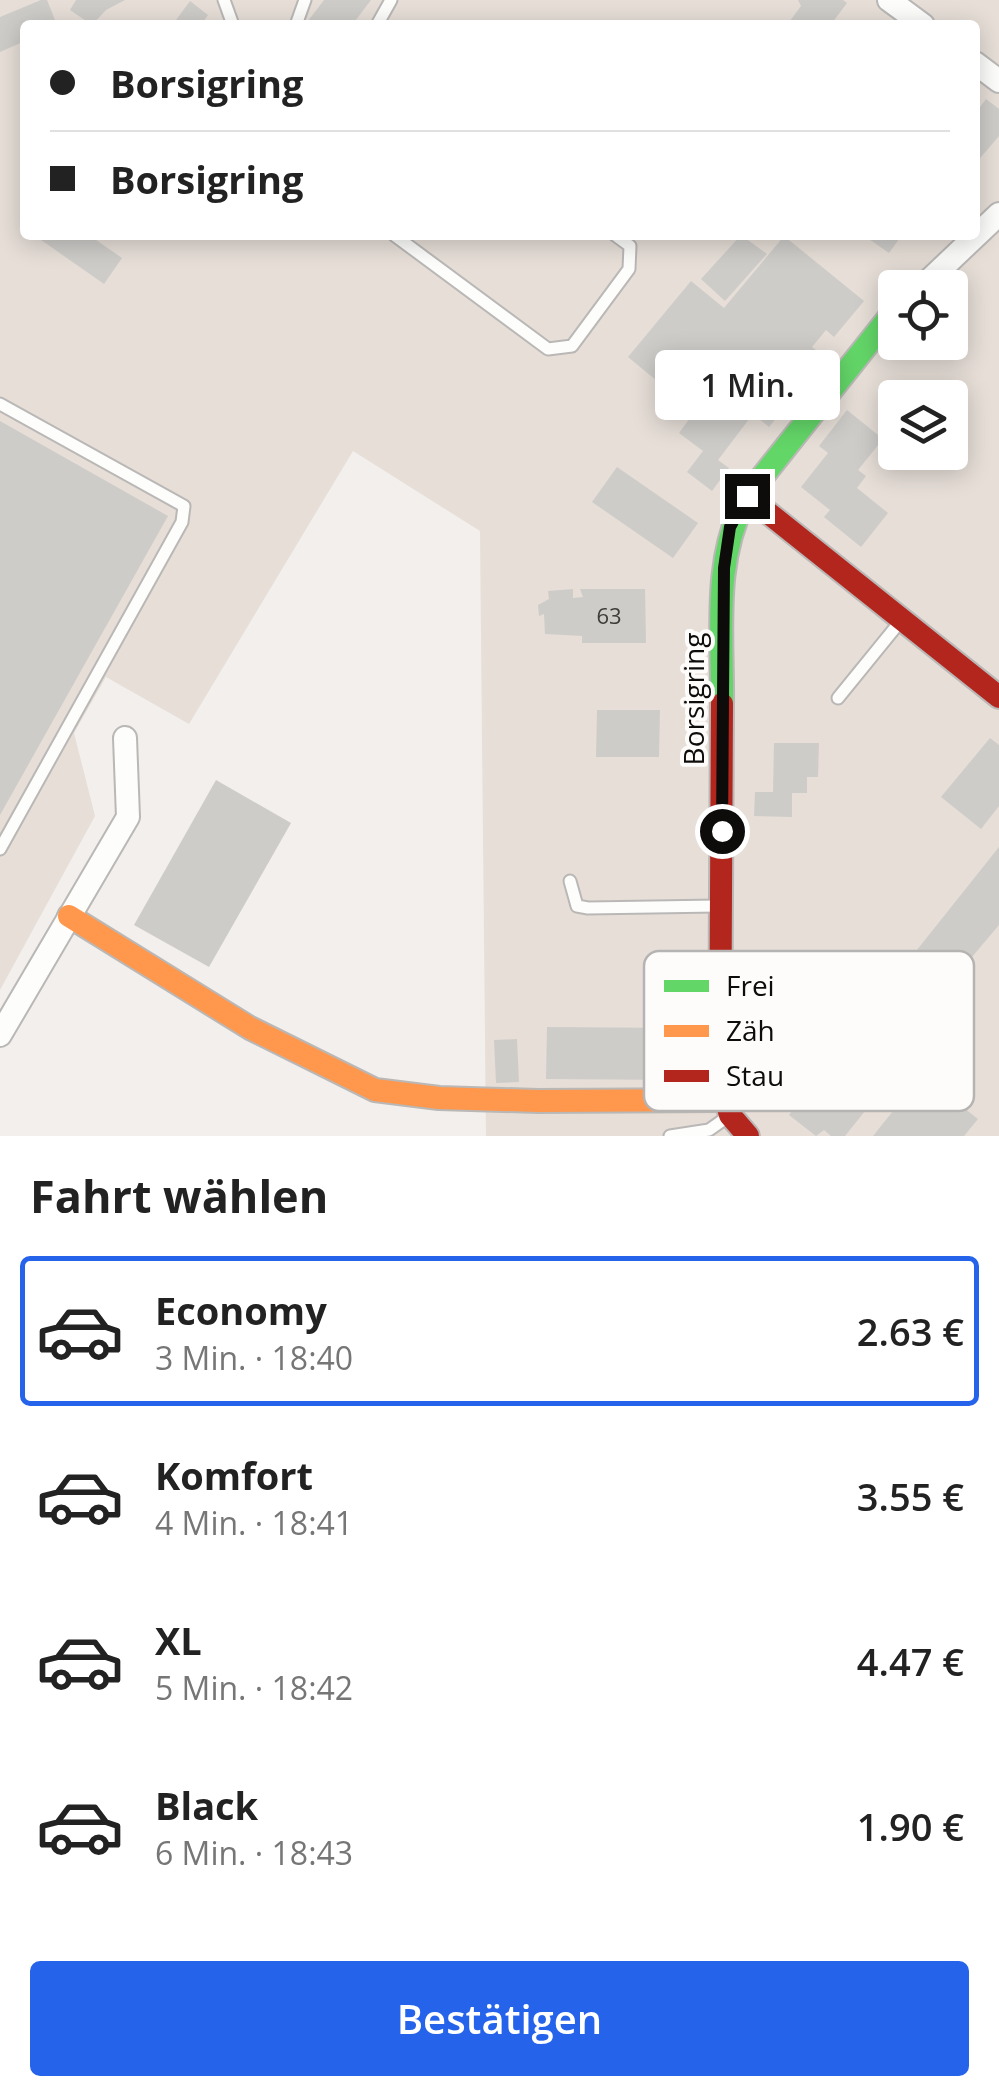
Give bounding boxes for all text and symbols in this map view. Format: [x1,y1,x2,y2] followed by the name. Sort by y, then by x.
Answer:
[110,57,304,109] text: Borsigring
[110,153,304,205] text: Borsigring
[878,270,968,470] map controls
[878,270,968,360] button: locate
[654,351,840,421] callout: 1 Min.
[700,363,795,406] text: 1 Min.
[878,380,968,470] button: layers
[725,474,770,519] route end
[596,600,622,630] house number: 63
[674,633,712,765] street label: Borsigring
[700,809,745,854] route start
[644,951,974,1111] legend
[726,966,775,1004] text: Frei
[726,1011,775,1049] text: Zäh
[726,1056,784,1094] text: Stau
[30,1165,328,1226] text: Fahrt wählen
[155,1284,327,1336] text: Economy
[35,1286,125,1376] icon: car
[857,1305,964,1357] text: 2.63 €
[155,1336,353,1379] text: 3 Min. · 18:40
[155,1449,313,1501] text: Komfort
[35,1451,125,1541] icon: car
[857,1470,964,1522] text: 3.55 €
[155,1501,353,1544] text: 4 Min. · 18:41
[155,1614,202,1666] text: XL
[35,1616,125,1706] icon: car
[857,1635,964,1687] text: 4.47 €
[155,1666,353,1709] text: 5 Min. · 18:42
[155,1779,258,1831] text: Black
[35,1781,125,1871] icon: car
[857,1800,964,1852] text: 1.90 €
[155,1831,353,1874] text: 6 Min. · 18:43
[30,1961,969,2076] button: Bestätigen

